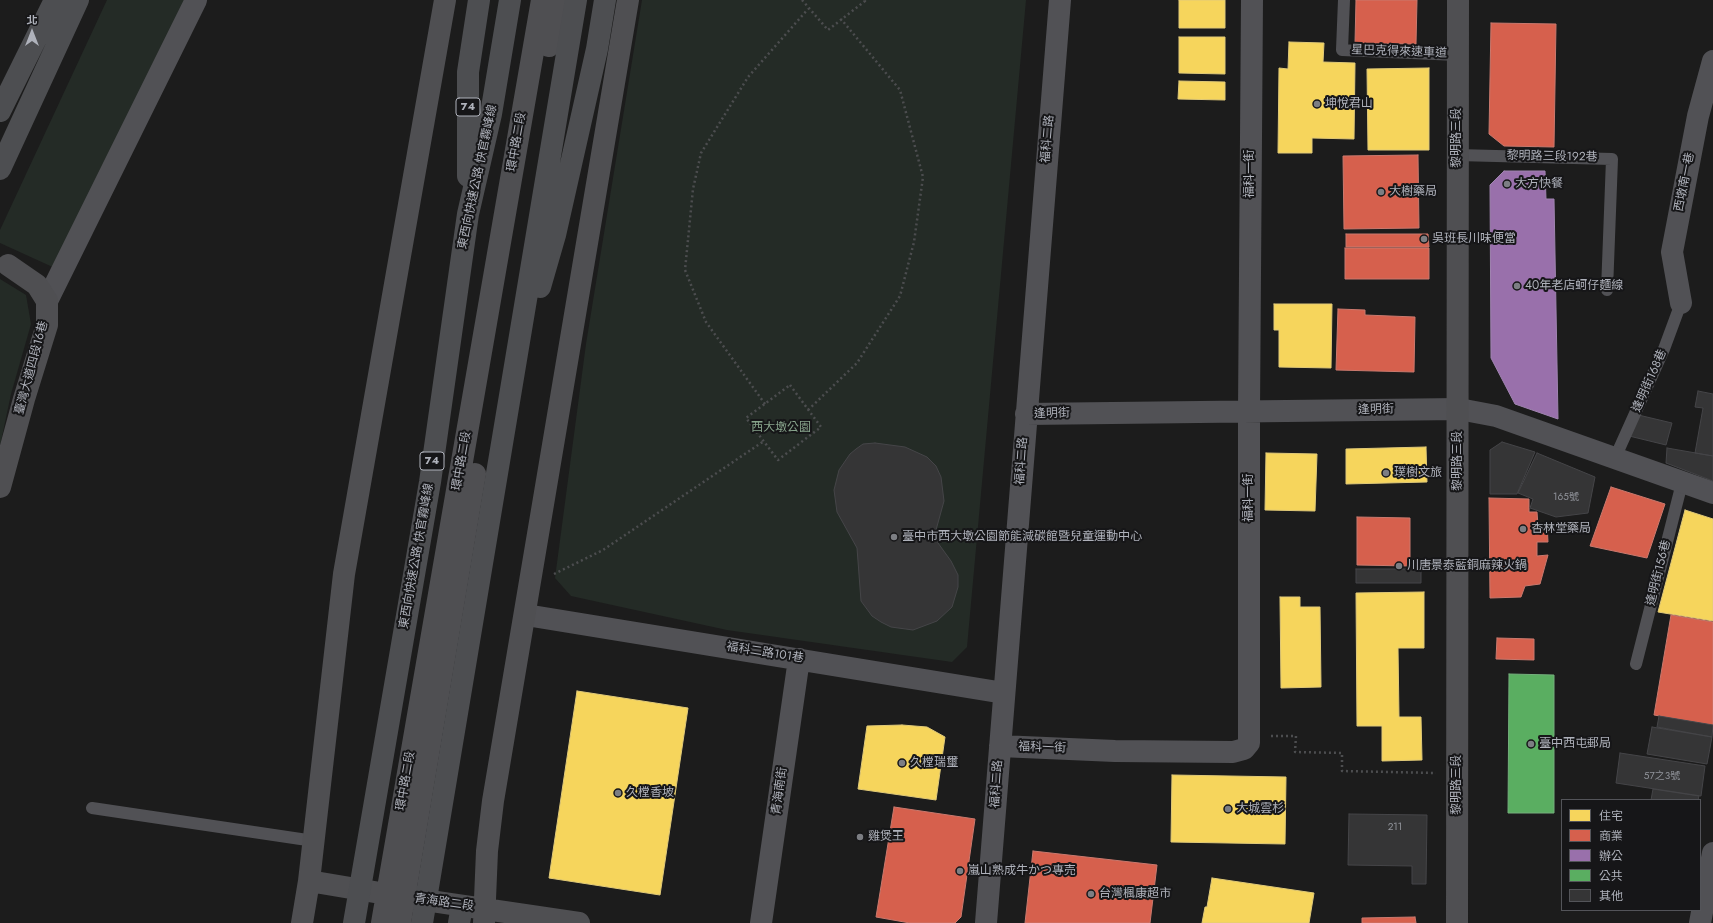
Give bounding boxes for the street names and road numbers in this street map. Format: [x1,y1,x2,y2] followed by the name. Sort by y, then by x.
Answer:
[1351,43,1447,61] street label: 星巴克得來速車道
[456,98,480,116] road number: 74
[456,103,500,251] street label: 東西向快速公路 快官霧峰線
[1450,108,1464,168] street label: 黎明路三段
[505,111,529,173] street label: 環中路二段
[1039,114,1057,164] street label: 福科二路
[1506,149,1598,165] street label: 黎明路三段192巷
[1243,150,1257,198] street label: 福科一街
[1672,151,1698,213] street label: 西墩南一巷
[13,320,51,416] street label: 臺灣大道四段16巷
[1630,348,1670,414] street label: 逢明街168巷
[1358,402,1394,418] street label: 逢明街
[1034,406,1070,422] street label: 逢明街
[450,430,474,492] street label: 環中路二段
[1451,431,1465,491] street label: 黎明路三段
[1013,437,1031,485] street label: 福科二路
[420,452,444,470] road number: 74
[1242,474,1256,522] street label: 福科一街
[397,482,437,630] street label: 東西向快速公路 快官霧峰線
[1644,539,1674,607] street label: 逢明街156巷
[725,640,805,666] street label: 福科二路101巷
[1018,740,1066,756] street label: 福科一街
[394,750,418,812] street label: 環中路二段
[1450,755,1464,815] street label: 黎明路三段
[988,760,1006,808] street label: 福科二路
[770,766,790,816] street label: 青海南街
[413,892,475,914] street label: 青海路二段

